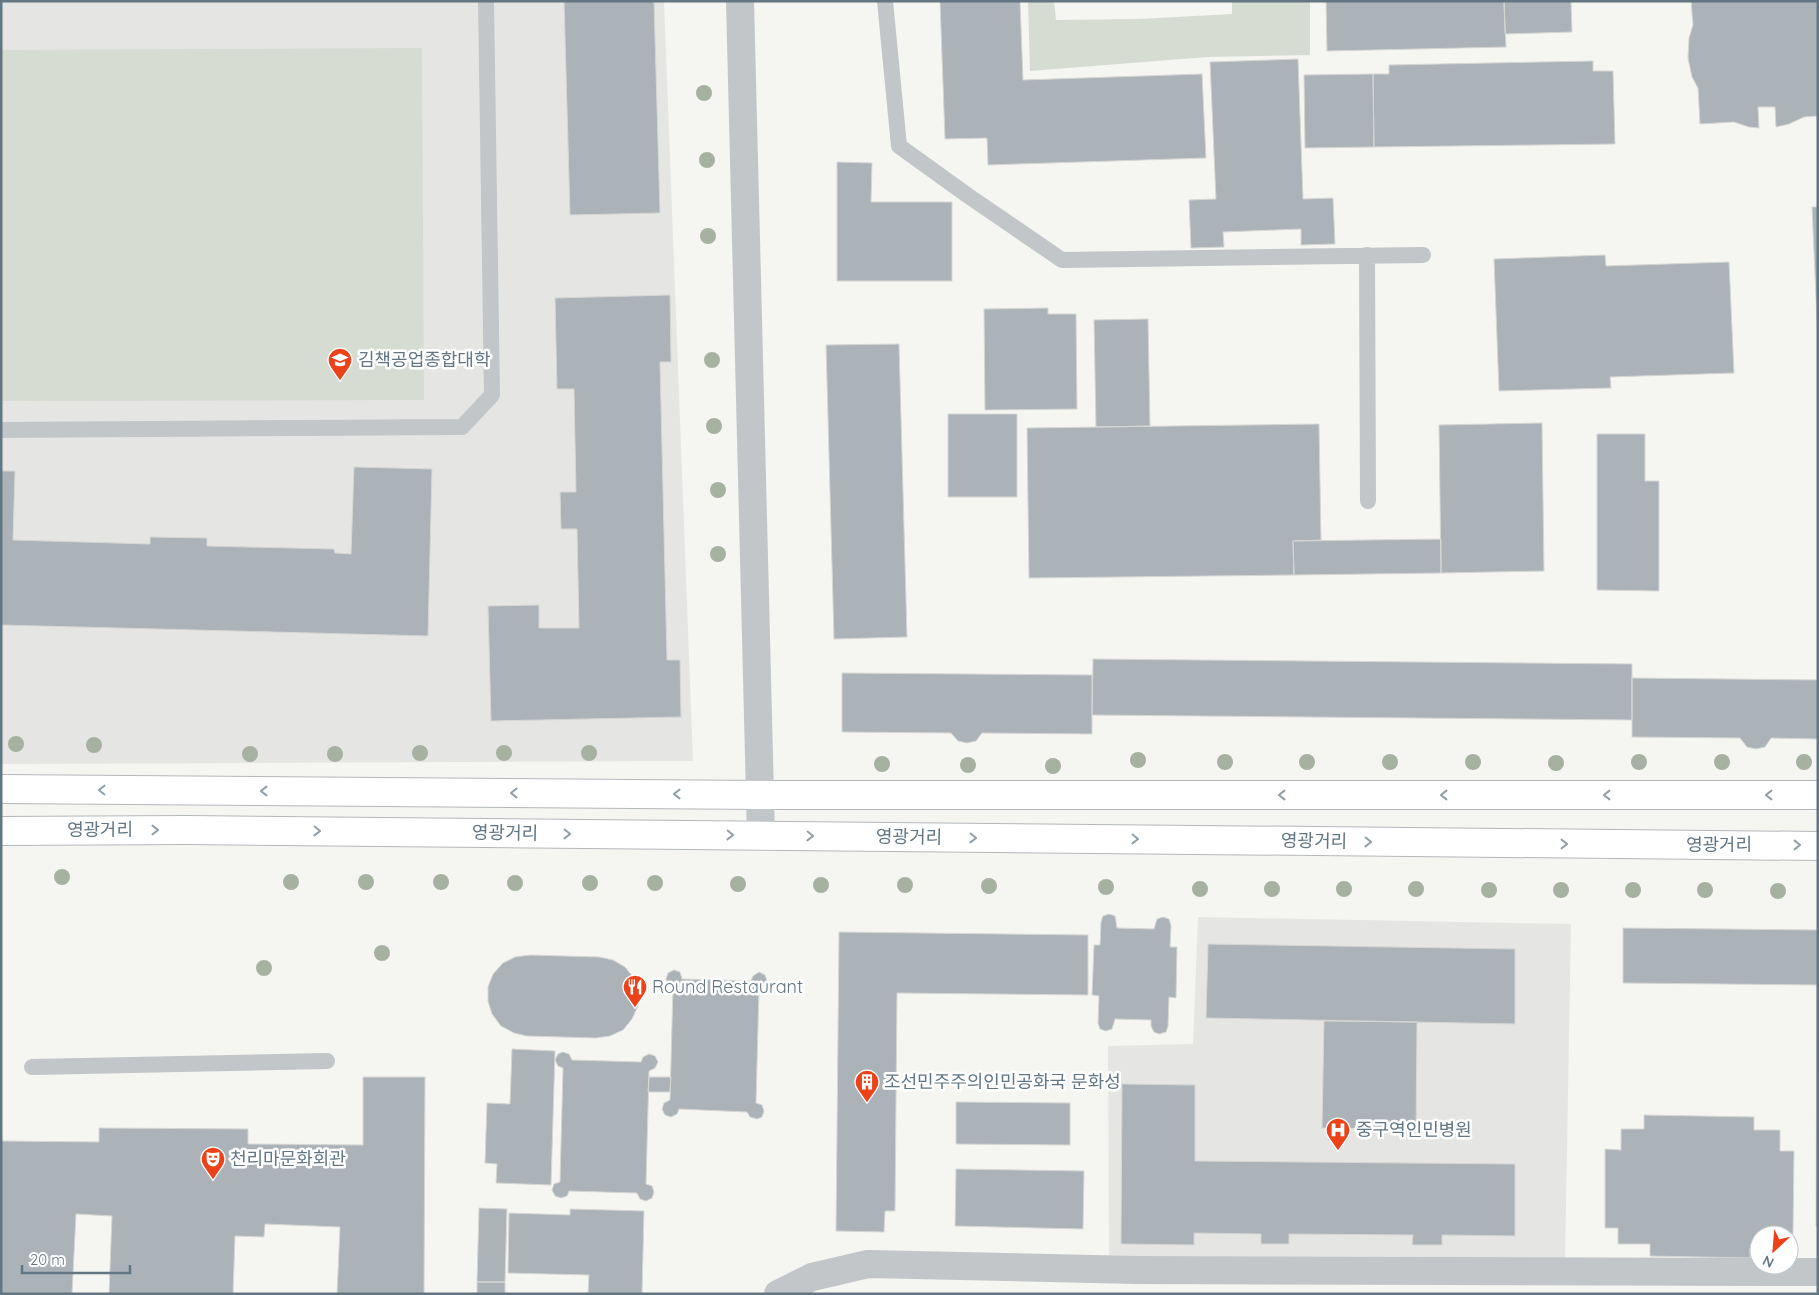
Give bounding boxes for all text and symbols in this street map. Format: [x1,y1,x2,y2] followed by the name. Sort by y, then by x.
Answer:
[327,347,353,381] school or university icon: 김책공업종합대학
[358,348,490,371] place label: 김책공업종합대학
[98,785,106,795] one-way arrow
[260,786,268,796] one-way arrow
[510,788,518,798] one-way arrow
[673,789,680,799] one-way arrow
[1277,790,1285,800] one-way arrow
[1440,790,1448,800] one-way arrow
[1602,790,1610,800] one-way arrow
[1765,790,1772,800] one-way arrow
[67,818,133,841] street label: 영광거리
[472,820,538,845] street label: 영광거리
[876,824,942,849] street label: 영광거리
[152,825,159,835] one-way arrow
[314,826,322,836] one-way arrow
[1281,828,1347,853] street label: 영광거리
[564,829,572,839] one-way arrow
[726,830,734,840] one-way arrow
[806,831,814,841] one-way arrow
[969,833,977,843] one-way arrow
[1686,833,1752,856] street label: 영광거리
[1131,834,1139,845] one-way arrow
[1364,837,1372,847] one-way arrow
[1560,839,1568,849] one-way arrow
[1793,840,1801,850] one-way arrow
[622,974,648,1008] restaurant icon: Round Restaurant
[652,975,803,998] place label: Round Restaurant
[854,1069,880,1103] building icon: 조선민주주의인민공화국 문화성
[884,1070,1121,1093] place label: 조선민주주의인민공화국 문화성
[1325,1117,1351,1151] hospital icon: 중구역인민병원
[1356,1118,1472,1141] place label: 중구역인민병원
[200,1146,226,1180] theatre icon: 천리마문화회관
[230,1147,346,1170] place label: 천리마문화회관
[1749,1225,1799,1275] north arrow
[22,1242,130,1274] scale bar
[30,1250,65,1269] text: 20 m
[1760,1251,1777,1272] text: N

